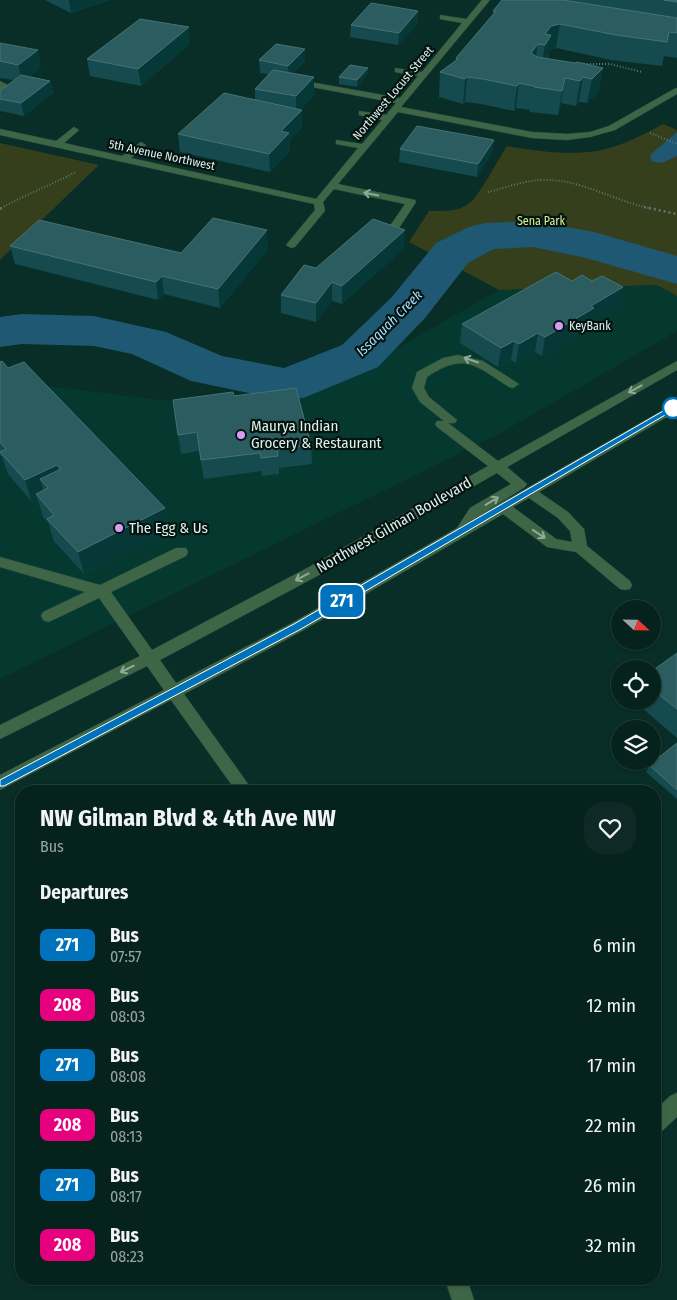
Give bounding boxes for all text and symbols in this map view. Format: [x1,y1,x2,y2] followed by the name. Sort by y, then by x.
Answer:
[350,43,436,143] street label: Northwest Locust Street
[108,137,216,173] street label: 5th Avenue Northwest
[364,189,380,198] one-way arrow
[517,214,566,228] park label: Sena Park
[353,287,426,360] water label: Issaquah Creek
[569,319,611,333] place label: KeyBank
[553,320,565,332] marker: KeyBank
[463,355,479,365] one-way arrow
[627,384,642,394] one-way arrow
[662,397,677,419] unlabelled marker
[251,417,382,452] place label: Maurya Indian Grocery & Restaurant
[235,429,247,441] marker: Maurya Indian Grocery & Restaurant
[313,473,475,577] street label: Northwest Gilman Boulevard
[485,495,499,505] one-way arrow
[129,519,208,537] place label: The Egg & Us
[113,522,125,534] marker: The Egg & Us
[531,529,545,539] one-way arrow
[295,573,310,582] one-way arrow
[313,585,371,617] line badge: 271
[330,590,354,612] text: 271
[611,600,661,650] north arrow
[611,600,661,770] map controls
[611,660,661,710] button: locate
[120,664,135,674] one-way arrow
[611,720,661,770] button: layers
[584,802,636,854] button: heart
[40,804,336,832] text: NW Gilman Blvd & 4th Ave NW
[40,837,64,856] text: Bus
[40,881,128,904] text: Departures
[110,924,139,947] text: Bus
[56,934,79,956] text: 271
[593,934,636,957] text: 6 min
[110,947,141,966] text: 07:57
[110,984,139,1007] text: Bus
[54,994,81,1016] text: 208
[586,994,636,1017] text: 12 min
[110,1007,145,1026] text: 08:03
[110,1044,139,1067] text: Bus
[56,1054,79,1076] text: 271
[587,1054,636,1077] text: 17 min
[110,1067,146,1086] text: 08:08
[110,1104,139,1127] text: Bus
[54,1114,81,1136] text: 208
[585,1114,636,1137] text: 22 min
[110,1127,143,1146] text: 08:13
[110,1164,139,1187] text: Bus
[56,1174,79,1196] text: 271
[584,1174,636,1197] text: 26 min
[110,1187,142,1206] text: 08:17
[110,1224,139,1247] text: Bus
[54,1234,81,1256] text: 208
[585,1234,636,1257] text: 32 min
[110,1247,144,1266] text: 08:23

